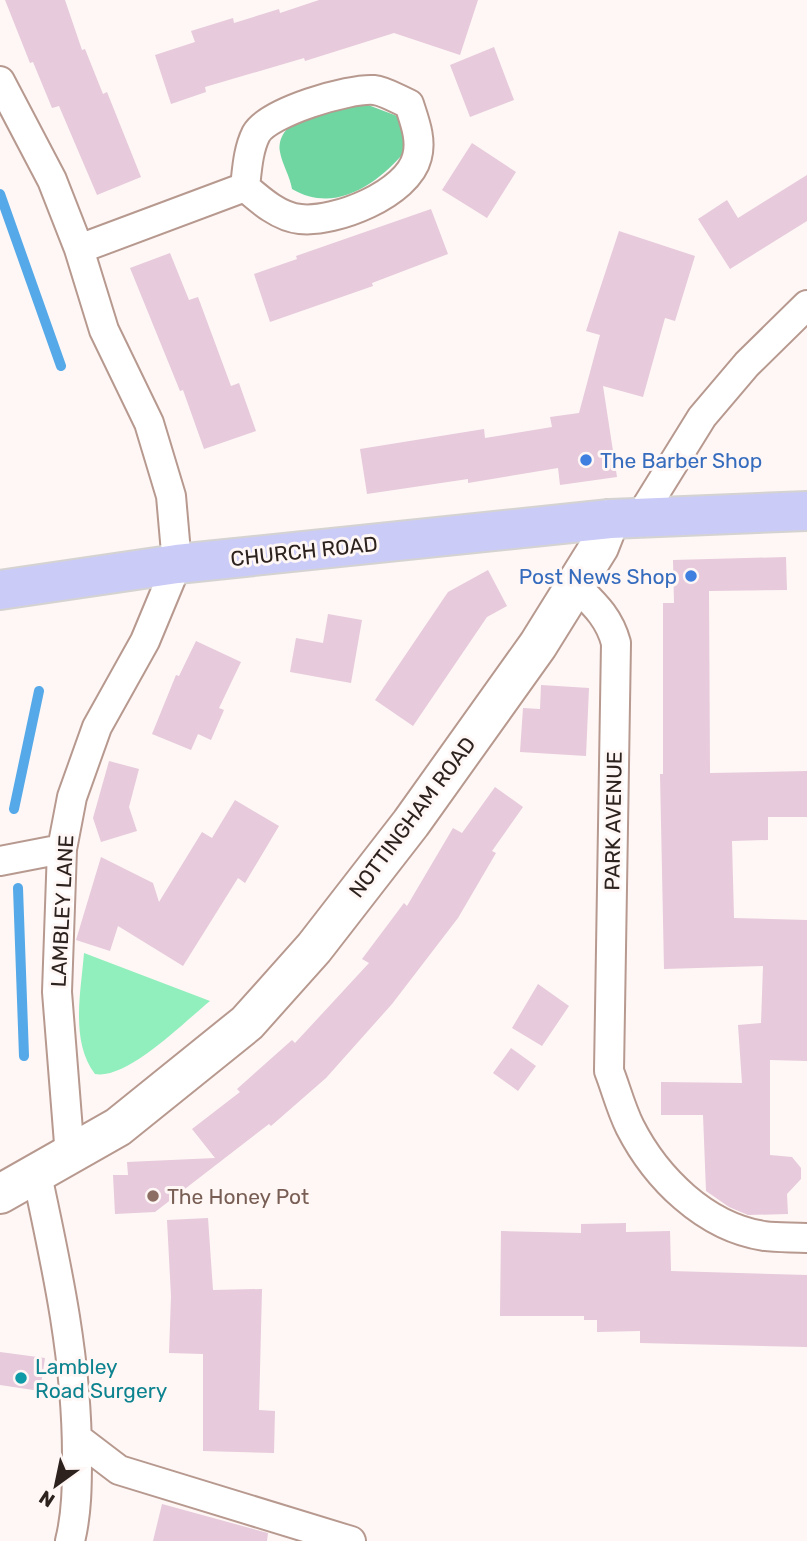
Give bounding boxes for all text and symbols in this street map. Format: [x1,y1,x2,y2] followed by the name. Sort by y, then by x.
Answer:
[600,448,762,473] place label: The Barber Shop
[578,452,594,468] marker: The Barber Shop
[229,531,379,571] street label: CHURCH ROAD
[519,564,677,589] place label: Post News Shop
[683,568,699,584] marker: Post News Shop
[343,732,481,902] street label: NOTTINGHAM ROAD
[599,751,627,891] street label: PARK AVENUE
[46,834,78,988] street label: LAMBLEY LANE
[167,1184,309,1209] place label: The Honey Pot
[145,1188,161,1204] marker: The Honey Pot
[35,1354,168,1403] place label: Lambley Road Surgery
[13,1370,29,1386] marker: Lambley Road Surgery
[21,1450,91,1520] north arrow
[35,1485,59,1512] text: N

